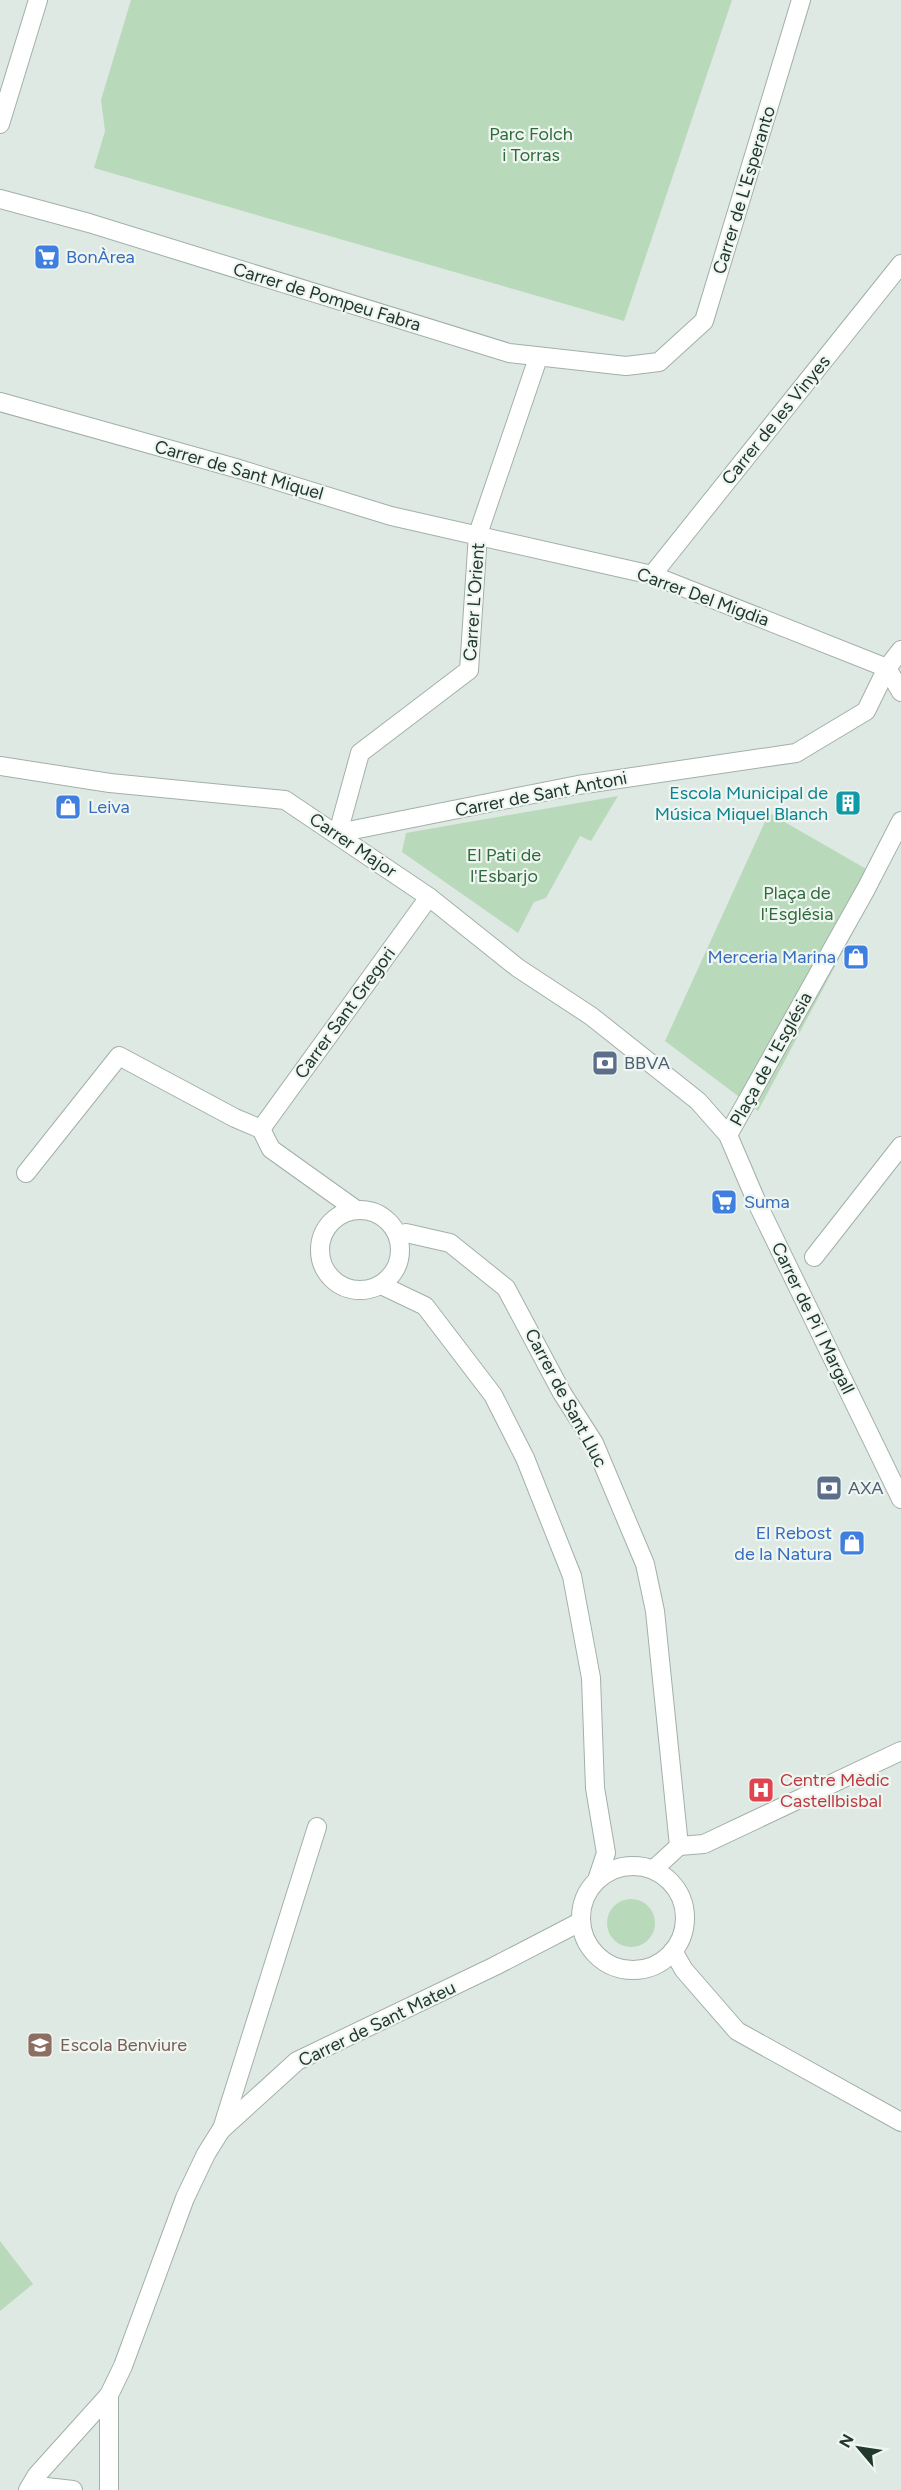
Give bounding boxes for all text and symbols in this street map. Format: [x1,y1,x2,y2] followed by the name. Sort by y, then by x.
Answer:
[708,103,780,277] street label: Carrer de L'Esperanto
[489,123,573,166] park label: Parc Folch i Torras
[32,242,62,272] supermarket icon: BonÀrea
[66,246,135,268] place label: BonÀrea
[230,258,424,336] street label: Carrer de Pompeu Fabra
[717,351,835,489] street label: Carrer de les Vinyes
[152,435,326,505] street label: Carrer de Sant Miquel
[459,542,489,662] street label: Carrer L'Orient
[634,563,772,631] street label: Carrer Del Migdia
[453,767,629,821] street label: Carrer de Sant Antoni
[655,782,828,825] place label: Escola Municipal de Música Miquel Blanch
[833,788,863,818] building icon: Escola Municipal de Música Miquel Blanch
[53,792,83,822] shop icon: Leiva
[88,796,130,818] place label: Leiva
[305,808,401,882] street label: Carrer Major
[467,844,541,887] park label: El Pati de l'Esbarjo
[761,882,833,925] park label: Plaça de l'Església
[841,942,871,972] shop icon: Merceria Marina
[290,943,400,1083] street label: Carrer Sant Gregori
[708,946,836,968] place label: Merceria Marina
[725,988,817,1130] street label: Plaça de L'Església
[590,1048,620,1078] bank icon: BBVA
[624,1052,670,1074] place label: BBVA
[709,1187,739,1217] supermarket icon: Suma
[744,1191,790,1213] place label: Suma
[767,1239,859,1397] street label: Carrer de Pi I Margall
[520,1325,612,1471] street label: Carrer de Sant Lluc
[814,1473,844,1503] bank icon: AXA
[848,1477,883,1499] place label: AXA
[734,1522,832,1565] place label: El Rebost de la Natura
[837,1528,867,1558] shop icon: El Rebost de la Natura
[780,1769,890,1812] place label: Centre Mèdic Castellbisbal
[746,1775,776,1805] hospital icon: Centre Mèdic Castellbisbal
[295,1976,459,2072] street label: Carrer de Sant Mateu
[25,2030,55,2060] school or university icon: Escola Benviure
[60,2034,187,2056] place label: Escola Benviure
[829,2418,889,2478] north arrow
[835,2431,858,2451] text: N

